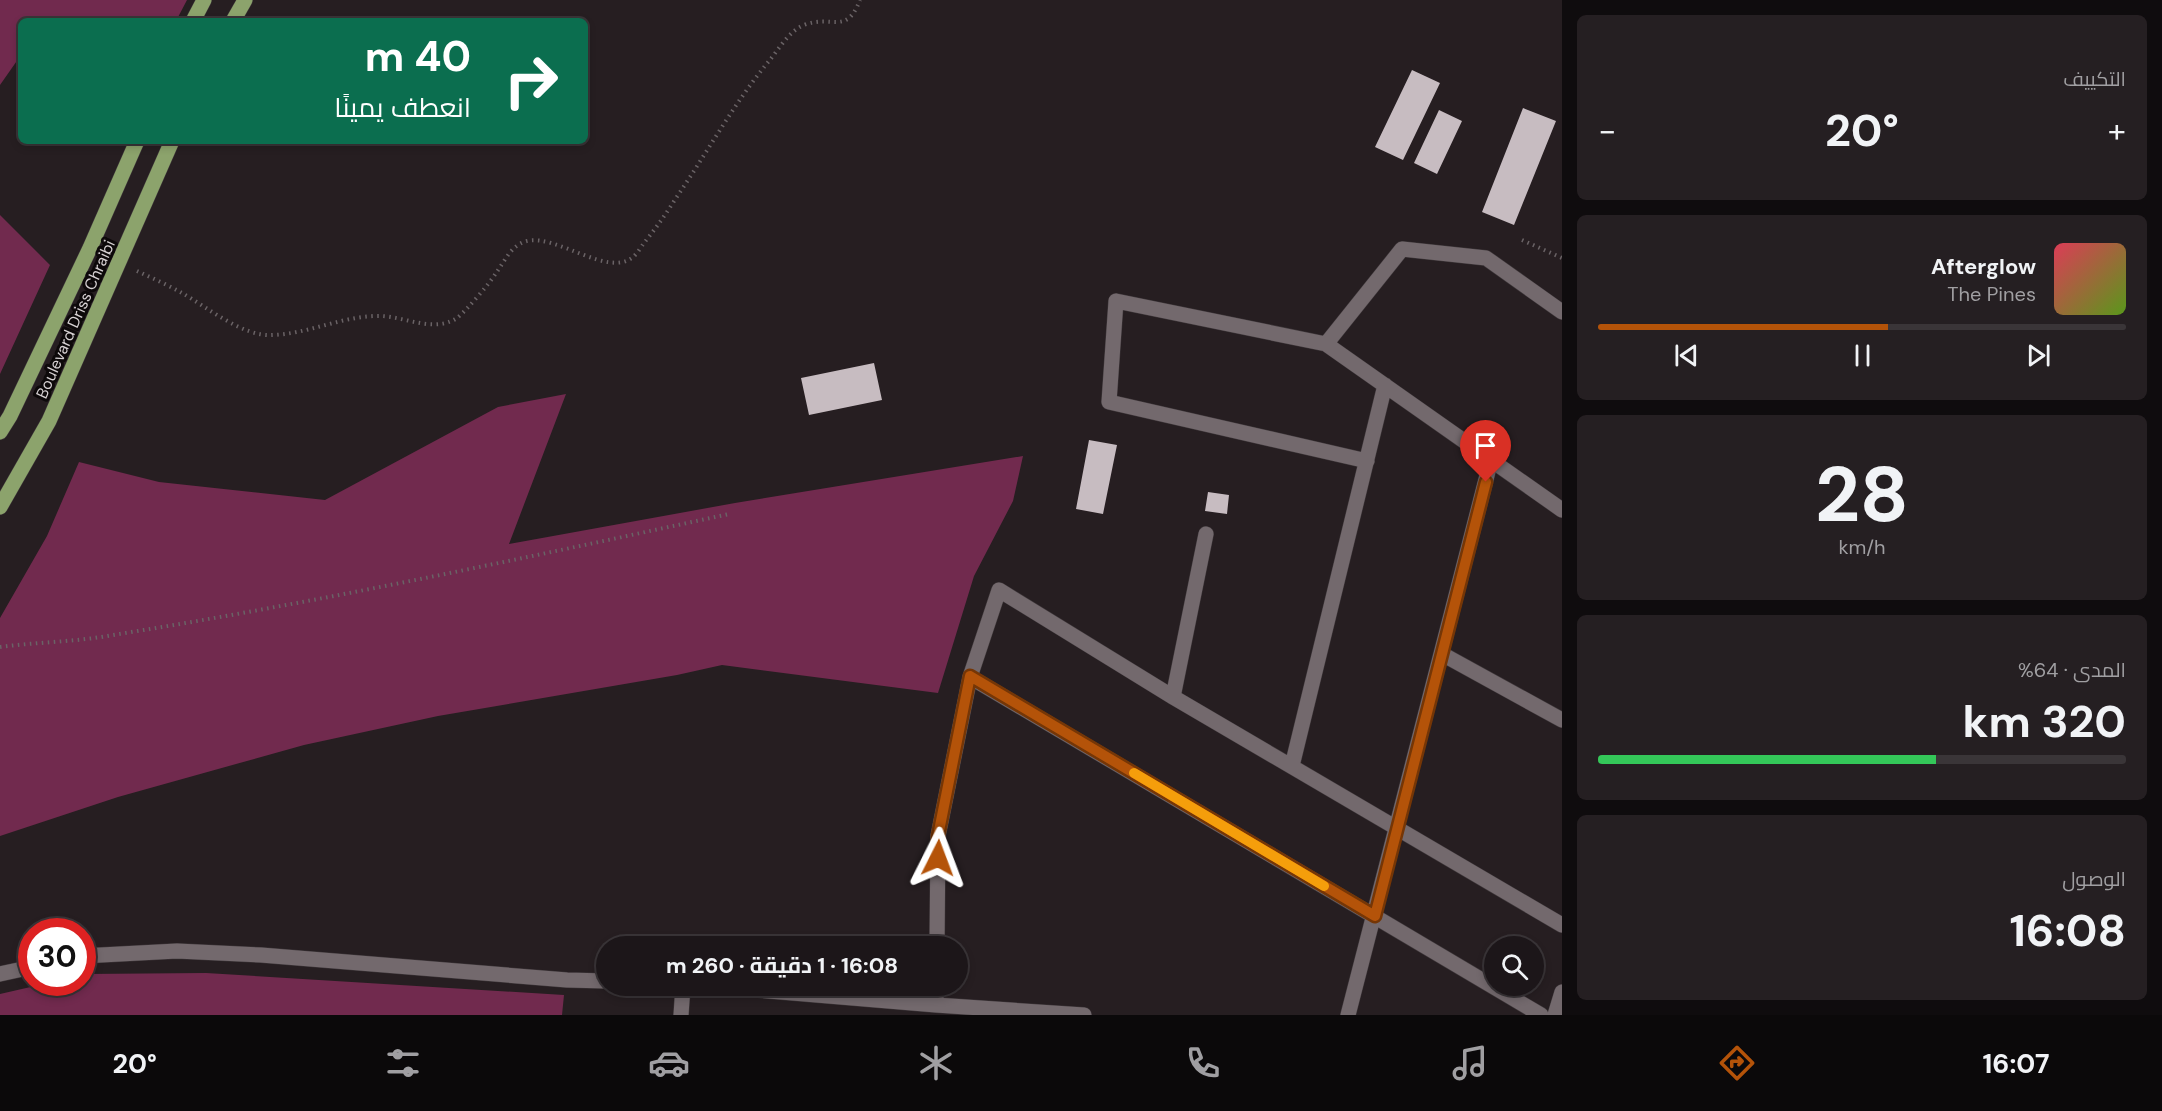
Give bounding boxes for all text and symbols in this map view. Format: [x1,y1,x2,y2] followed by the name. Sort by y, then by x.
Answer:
[365,29,471,84] text: 40 m
[492,42,570,120] icon: right
[2063,66,2126,92] text: التكييف
[334,90,471,125] text: انعطف يمينًا
[1825,101,1899,160] text: 20°
[1598,109,1616,152] text: −
[2108,109,2126,152] text: +
[31,237,120,402] street label: Boulevard Driss Chraibi
[1931,252,2036,281] text: Afterglow
[1947,281,2036,307] text: The Pines
[1670,339,1703,372] icon: previous
[1846,339,1879,372] icon: pause
[2022,339,2055,372] icon: next
[1460,420,1511,482] pin
[1469,429,1502,462] icon: arrive
[1815,444,1909,545] text: 28
[1838,534,1886,560] text: km/h
[2018,657,2126,683] text: المدى · 64%
[1962,692,2126,751] text: 320 km
[906,826,970,890] position arrow
[2062,866,2126,892] text: الوصول
[2009,901,2126,960] text: 16:08
[18,918,96,996] speed limit sign: 30
[1484,936,1544,996] map controls
[1484,936,1544,996] button: search
[666,951,898,980] text: 16:08 · 1 دقيقة · 260 m
[382,1042,424,1084] icon: filters
[648,1042,690,1084] icon: car
[915,1042,957,1084] icon: climate
[1182,1042,1224,1084] icon: phone
[1449,1042,1491,1084] icon: music
[1716,1042,1758,1084] icon: directions
[112,1046,157,1081] text: 20°
[1982,1046,2050,1081] text: 16:07

